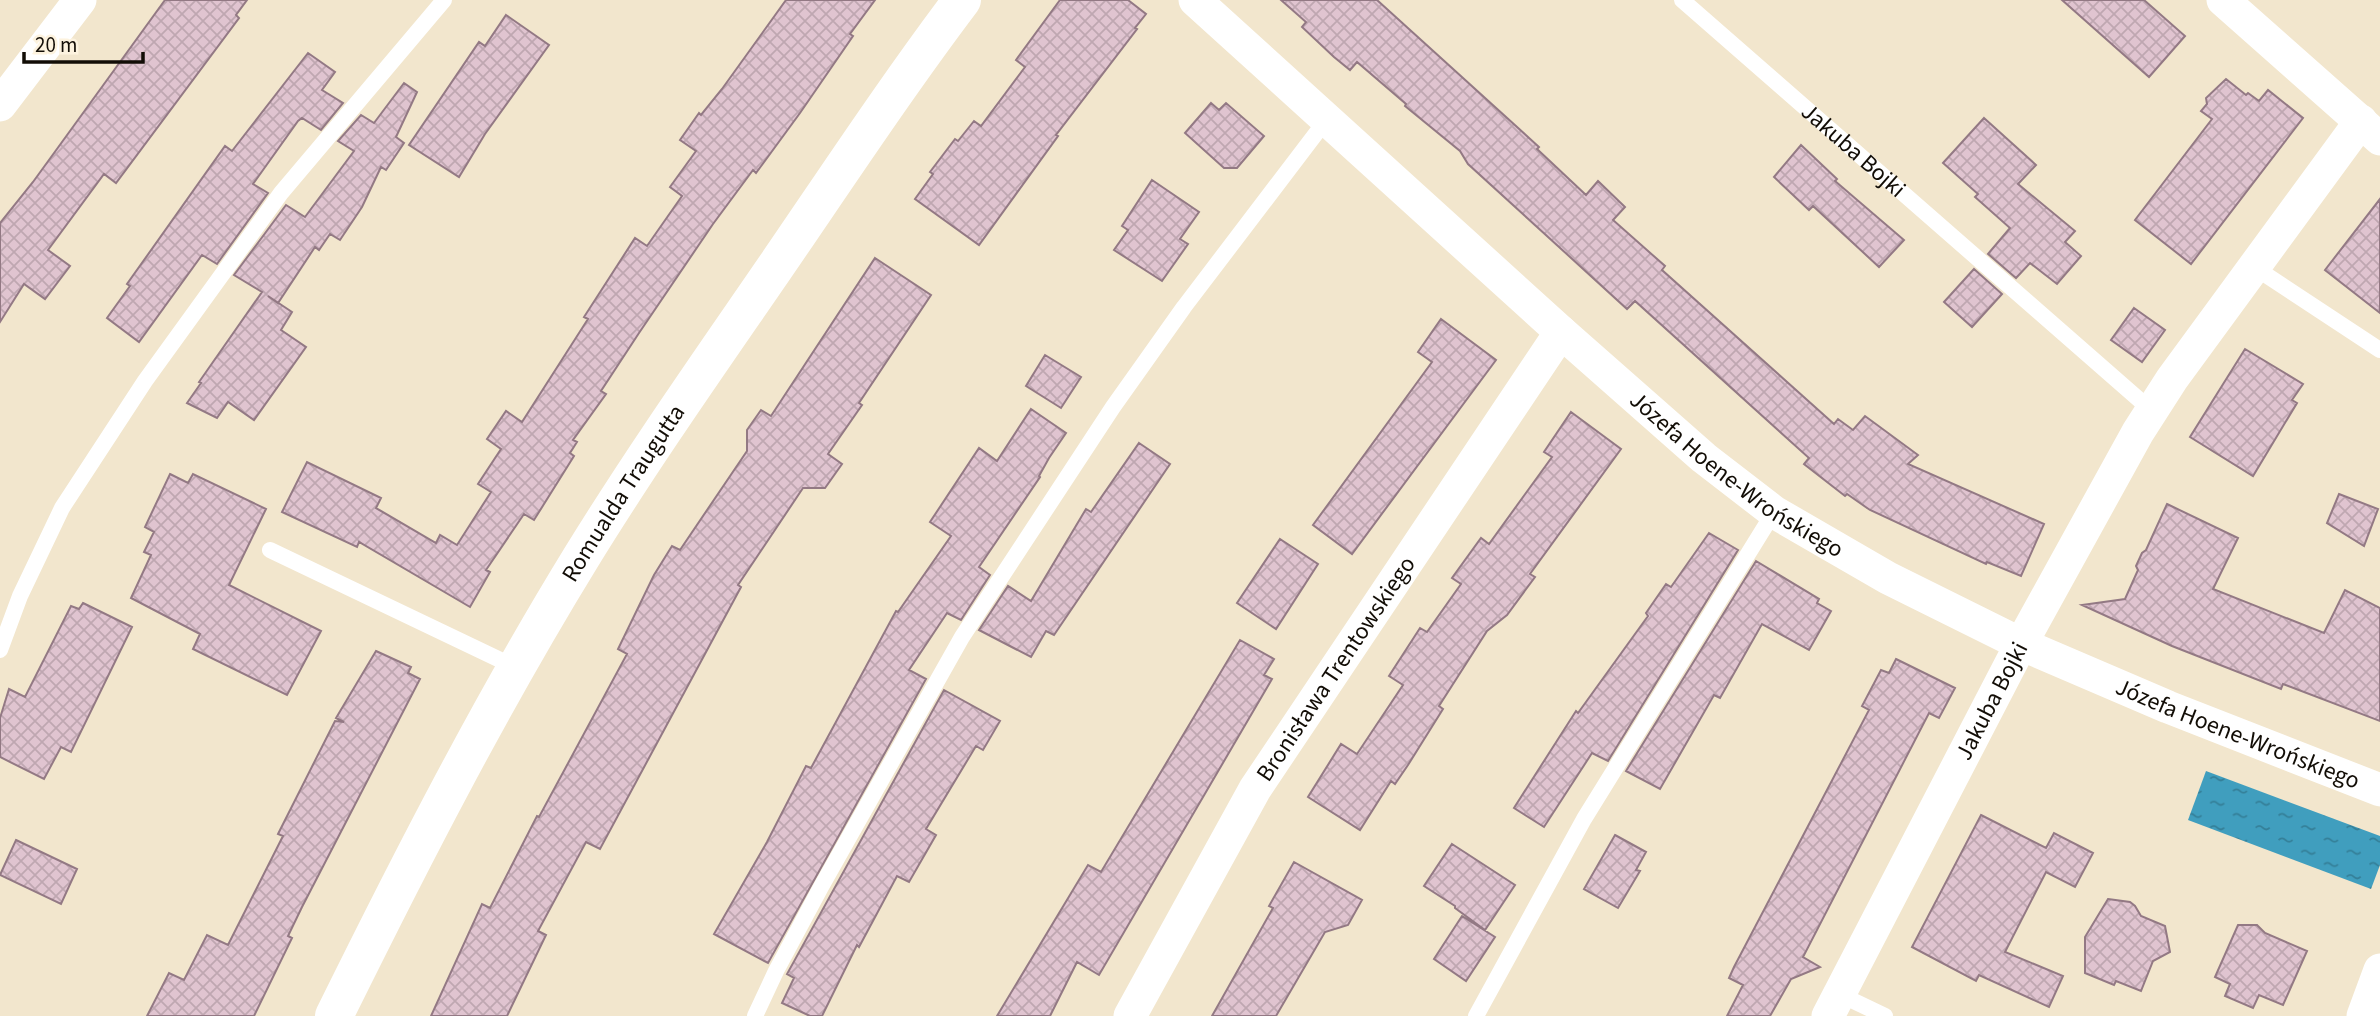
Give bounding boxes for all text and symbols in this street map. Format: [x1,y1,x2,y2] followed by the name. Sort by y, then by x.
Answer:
[24,21,144,65] scale bar
[35,30,77,60] text: 20 m
[1793,95,1913,206] street label: Jakuba Bojki
[1622,383,1850,567] street label: Józefa Hoene-Wrońskiego
[553,398,694,589] street label: Romualda Traugutta
[1248,549,1424,789] street label: Bronisława Trentowskiego
[1947,636,2037,766] street label: Jakuba Bojki
[2110,670,2365,798] street label: Józefa Hoene-Wrońskiego

